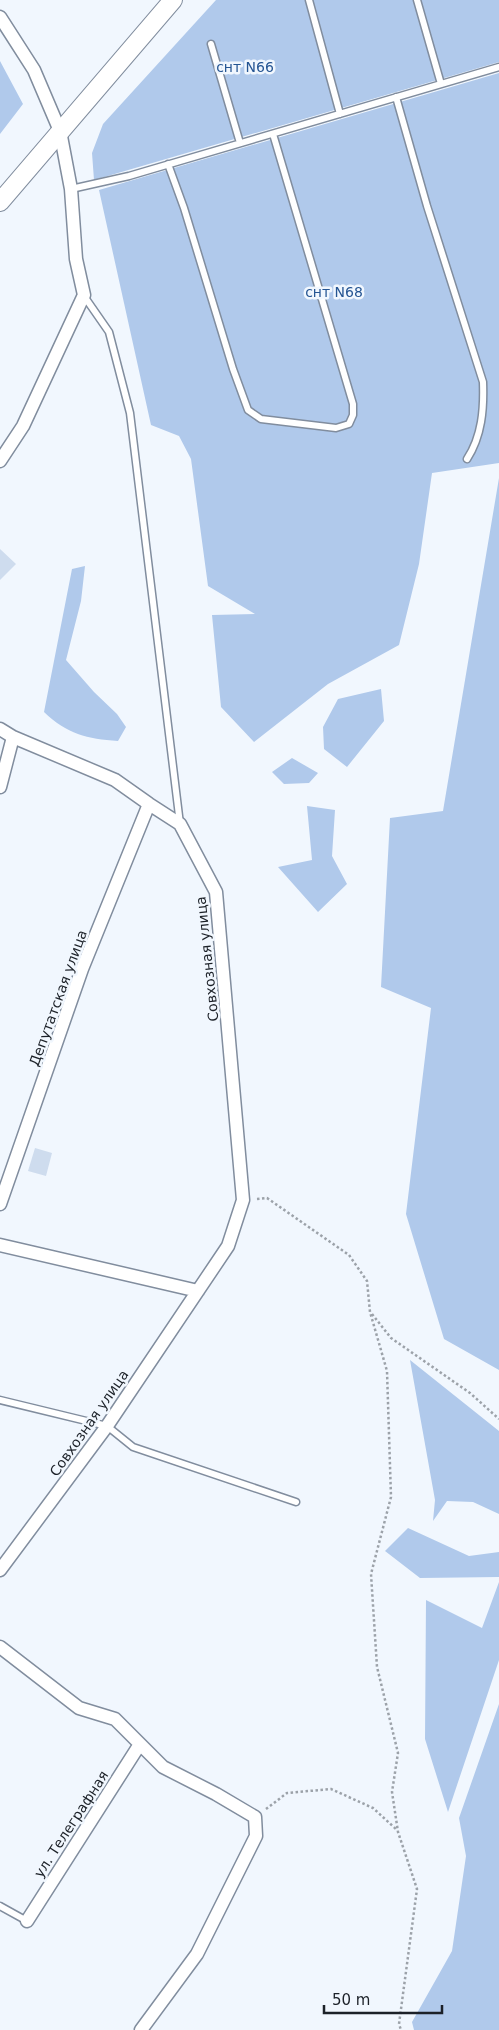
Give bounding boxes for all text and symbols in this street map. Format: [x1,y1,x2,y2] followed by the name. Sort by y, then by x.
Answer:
[216,59,274,75] park label: снт N66
[305,284,363,300] park label: снт N68
[192,896,222,1022] street label: Совхозная улица
[26,928,90,1068] street label: Депутатская улица
[46,1367,132,1479] street label: Совхозная улица
[31,1768,111,1880] street label: ул. Телеграфная
[324,1982,442,2014] scale bar
[332,1991,370,2009] text: 50 m

